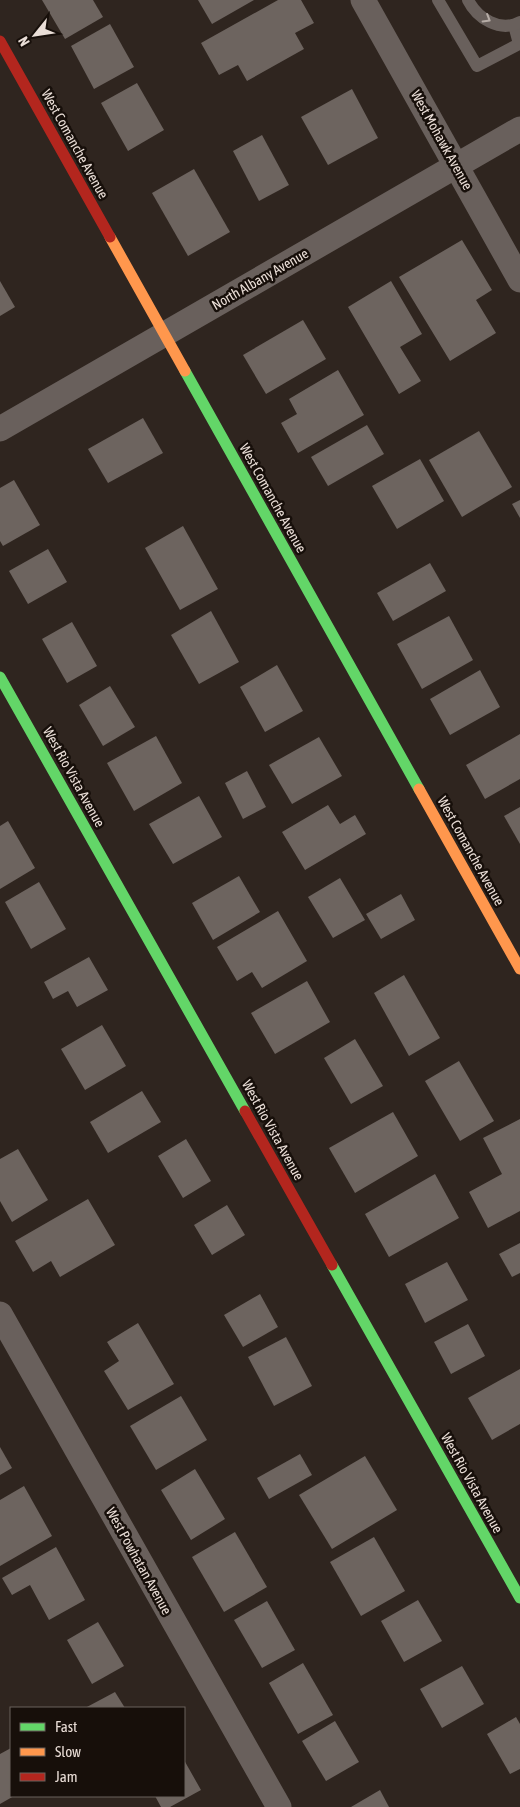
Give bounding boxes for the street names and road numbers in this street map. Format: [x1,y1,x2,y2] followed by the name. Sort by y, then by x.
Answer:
[38,87,112,201] street label: West Comanche Avenue
[408,87,476,193] street label: West Mohawk Avenue
[209,245,311,313] street label: North Albany Avenue
[236,441,310,555] street label: West Comanche Avenue
[40,724,108,830] street label: West Rio Vista Avenue
[434,794,508,908] street label: West Comanche Avenue
[239,1077,307,1183] street label: West Rio Vista Avenue
[438,1430,506,1536] street label: West Rio Vista Avenue
[103,1505,175,1617] street label: West Powhatan Avenue

